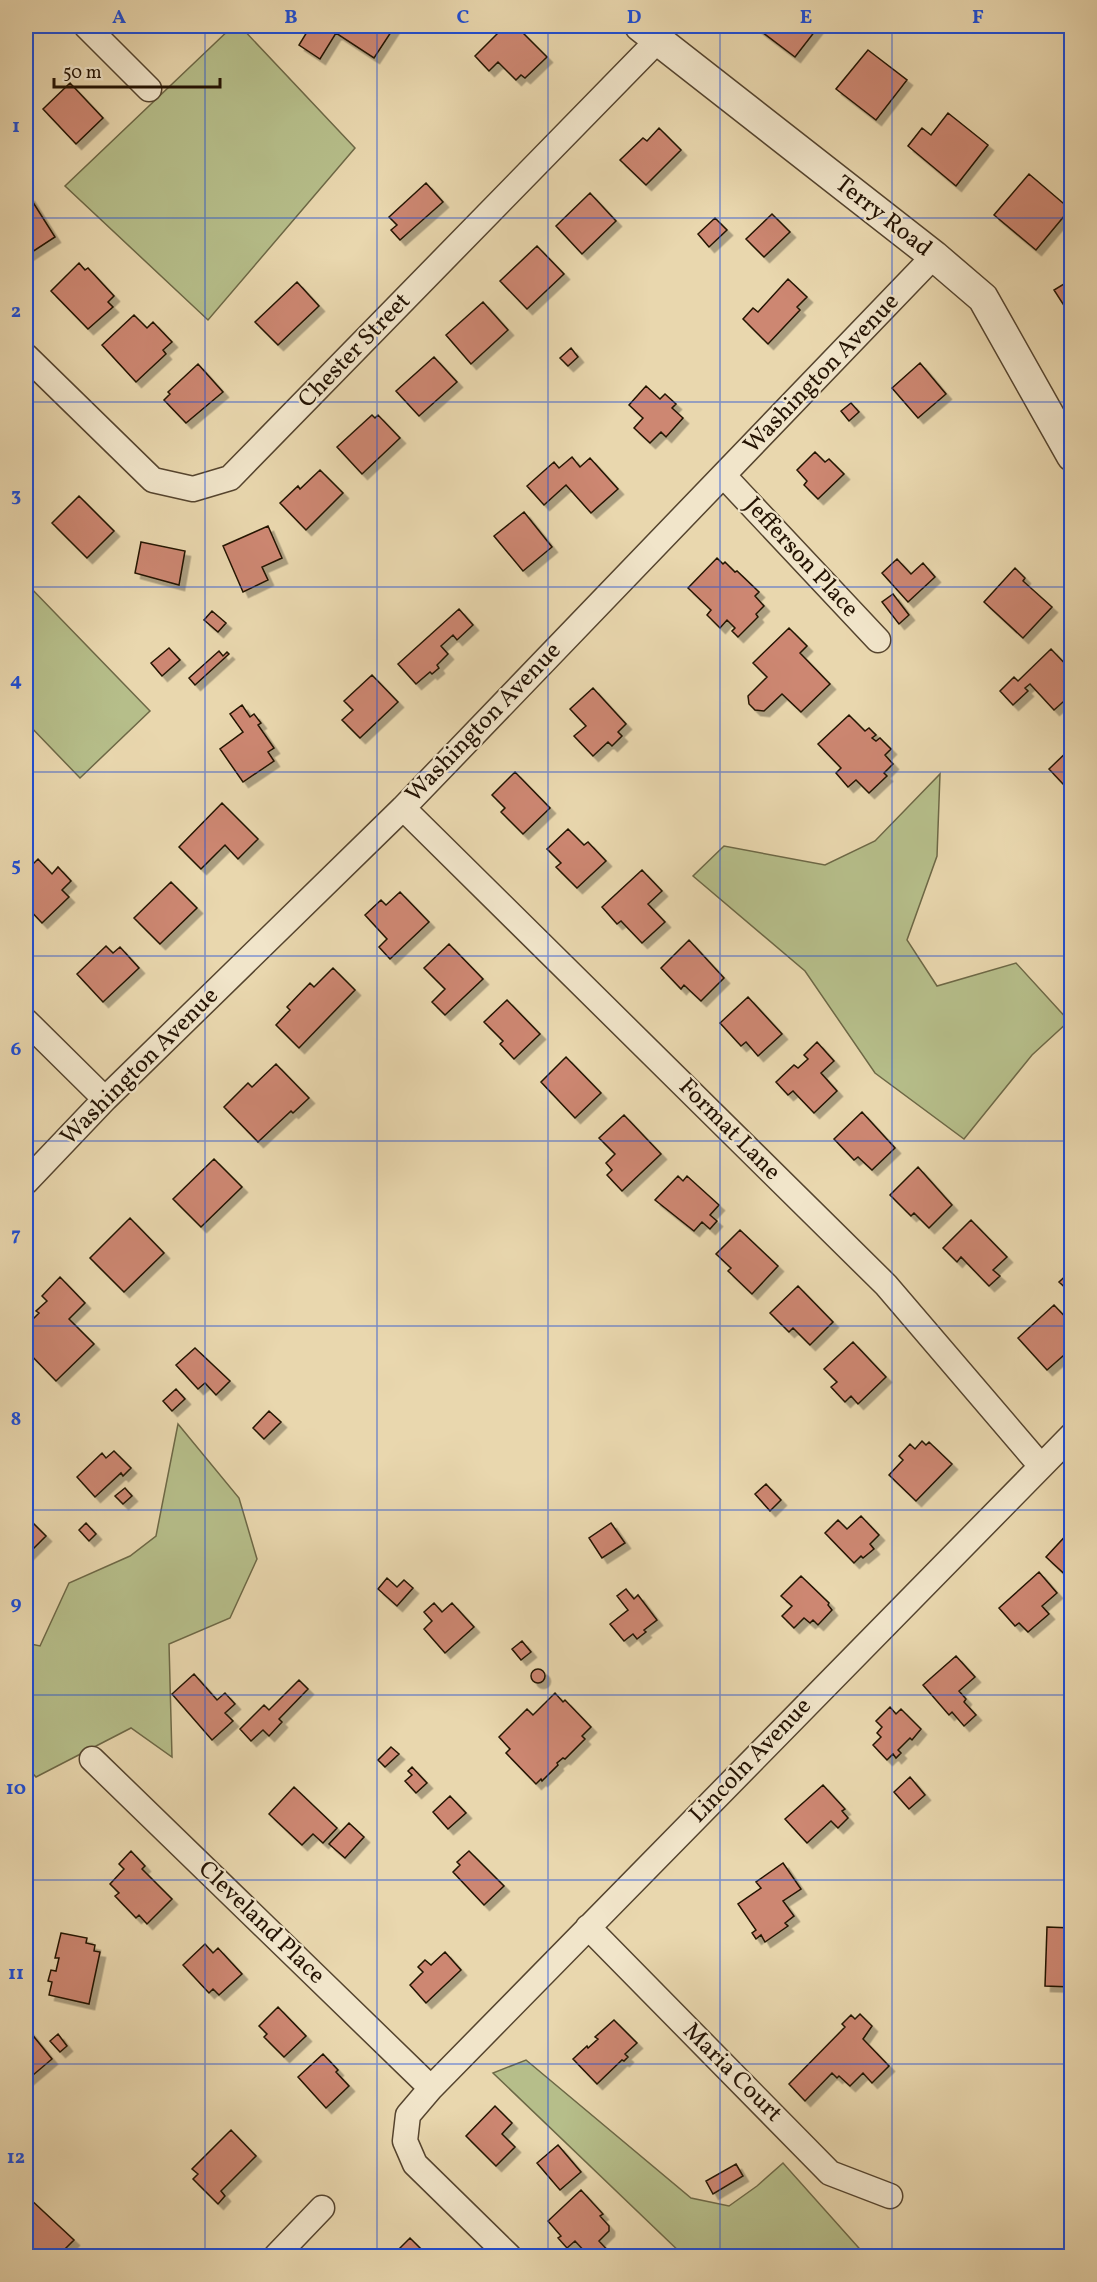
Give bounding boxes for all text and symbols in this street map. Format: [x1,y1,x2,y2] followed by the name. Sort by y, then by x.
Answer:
[112,4,126,32] text: A
[284,4,298,32] text: B
[457,4,470,32] text: C
[627,4,641,32] text: D
[800,4,812,32] text: E
[972,4,984,32] text: F
[54,51,220,89] scale bar
[63,61,102,86] text: 50 m
[12,113,20,141] text: 1
[827,168,939,266] street label: Terry Road
[291,286,419,416] street label: Chester Street
[736,286,908,462] street label: Washington Avenue
[11,298,21,326] text: 2
[11,482,21,510] text: 3
[736,490,866,626] street label: Jefferson Place
[398,635,570,811] street label: Washington Avenue
[10,667,22,695] text: 4
[11,852,21,880] text: 5
[53,980,227,1154] street label: Washington Avenue
[11,1036,22,1064] text: 6
[670,1071,788,1189] street label: Format Lane
[11,1221,21,1249] text: 7
[11,1406,21,1434] text: 8
[10,1590,22,1618] text: 9
[682,1691,820,1831] street label: Lincoln Avenue
[6,1775,26,1803] text: 10
[190,1854,332,1992] street label: Cleveland Place
[8,1960,24,1988] text: 11
[674,2015,790,2131] street label: Maria Court
[7,2144,25,2172] text: 12

